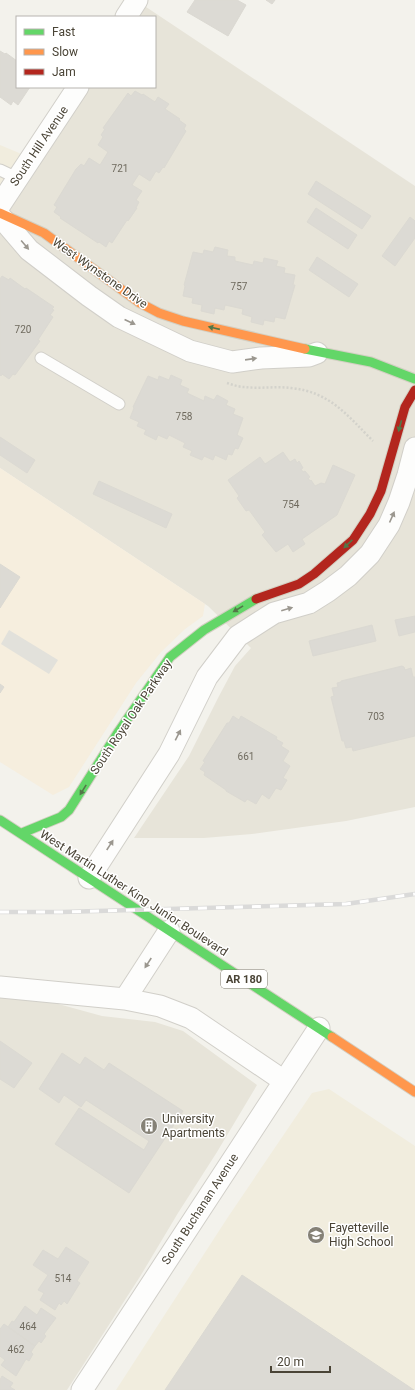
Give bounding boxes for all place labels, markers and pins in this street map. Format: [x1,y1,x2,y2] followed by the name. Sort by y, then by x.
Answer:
[162,1112,225,1140] place label: University Apartments
[139,1116,159,1136] building icon: University Apartments
[329,1221,393,1249] place label: Fayetteville High School
[306,1225,326,1245] school or university icon: Fayetteville High School

